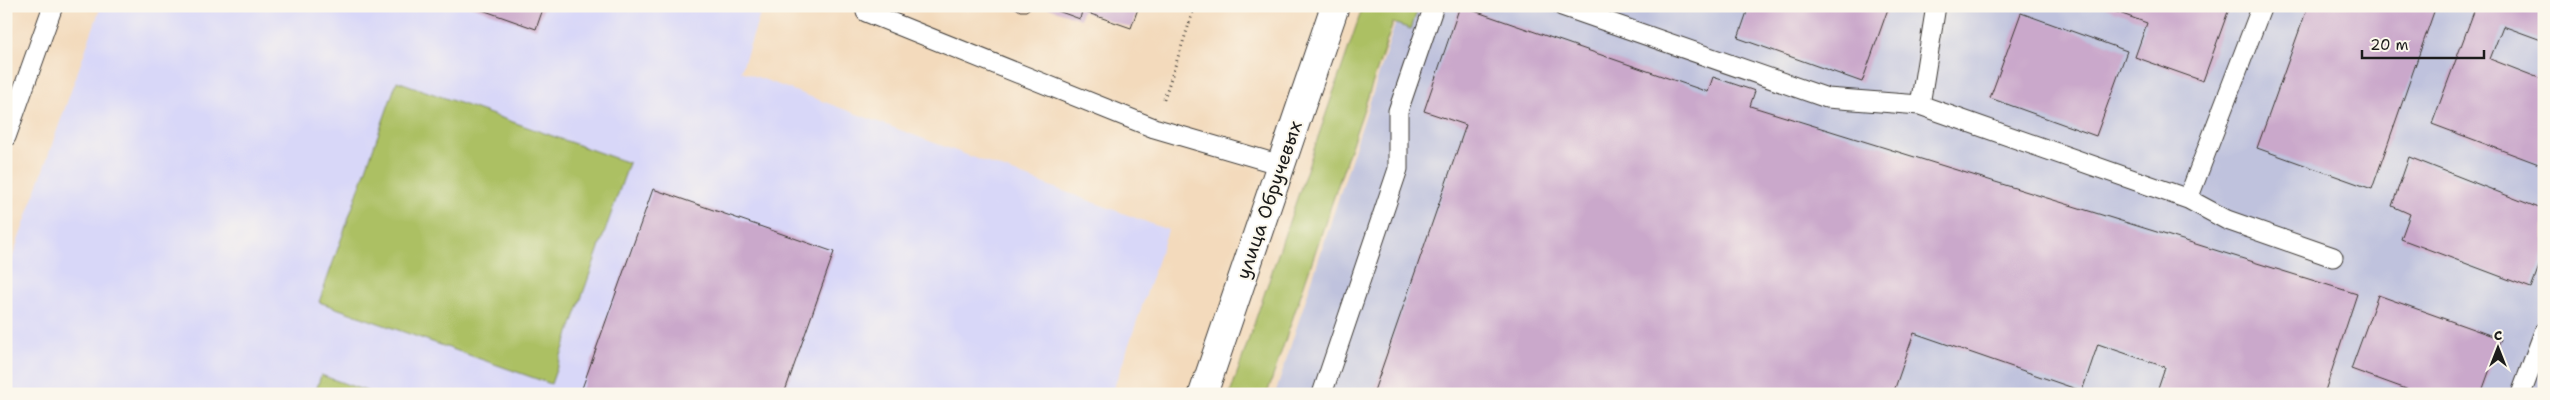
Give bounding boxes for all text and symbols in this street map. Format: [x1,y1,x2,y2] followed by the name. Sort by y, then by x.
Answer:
[2362,28,2485,60] scale bar
[2370,35,2409,55] text: 20 m
[1230,117,1308,282] street label: улица Обручевых
[2472,322,2522,372] north arrow
[2494,326,2502,344] text: С

